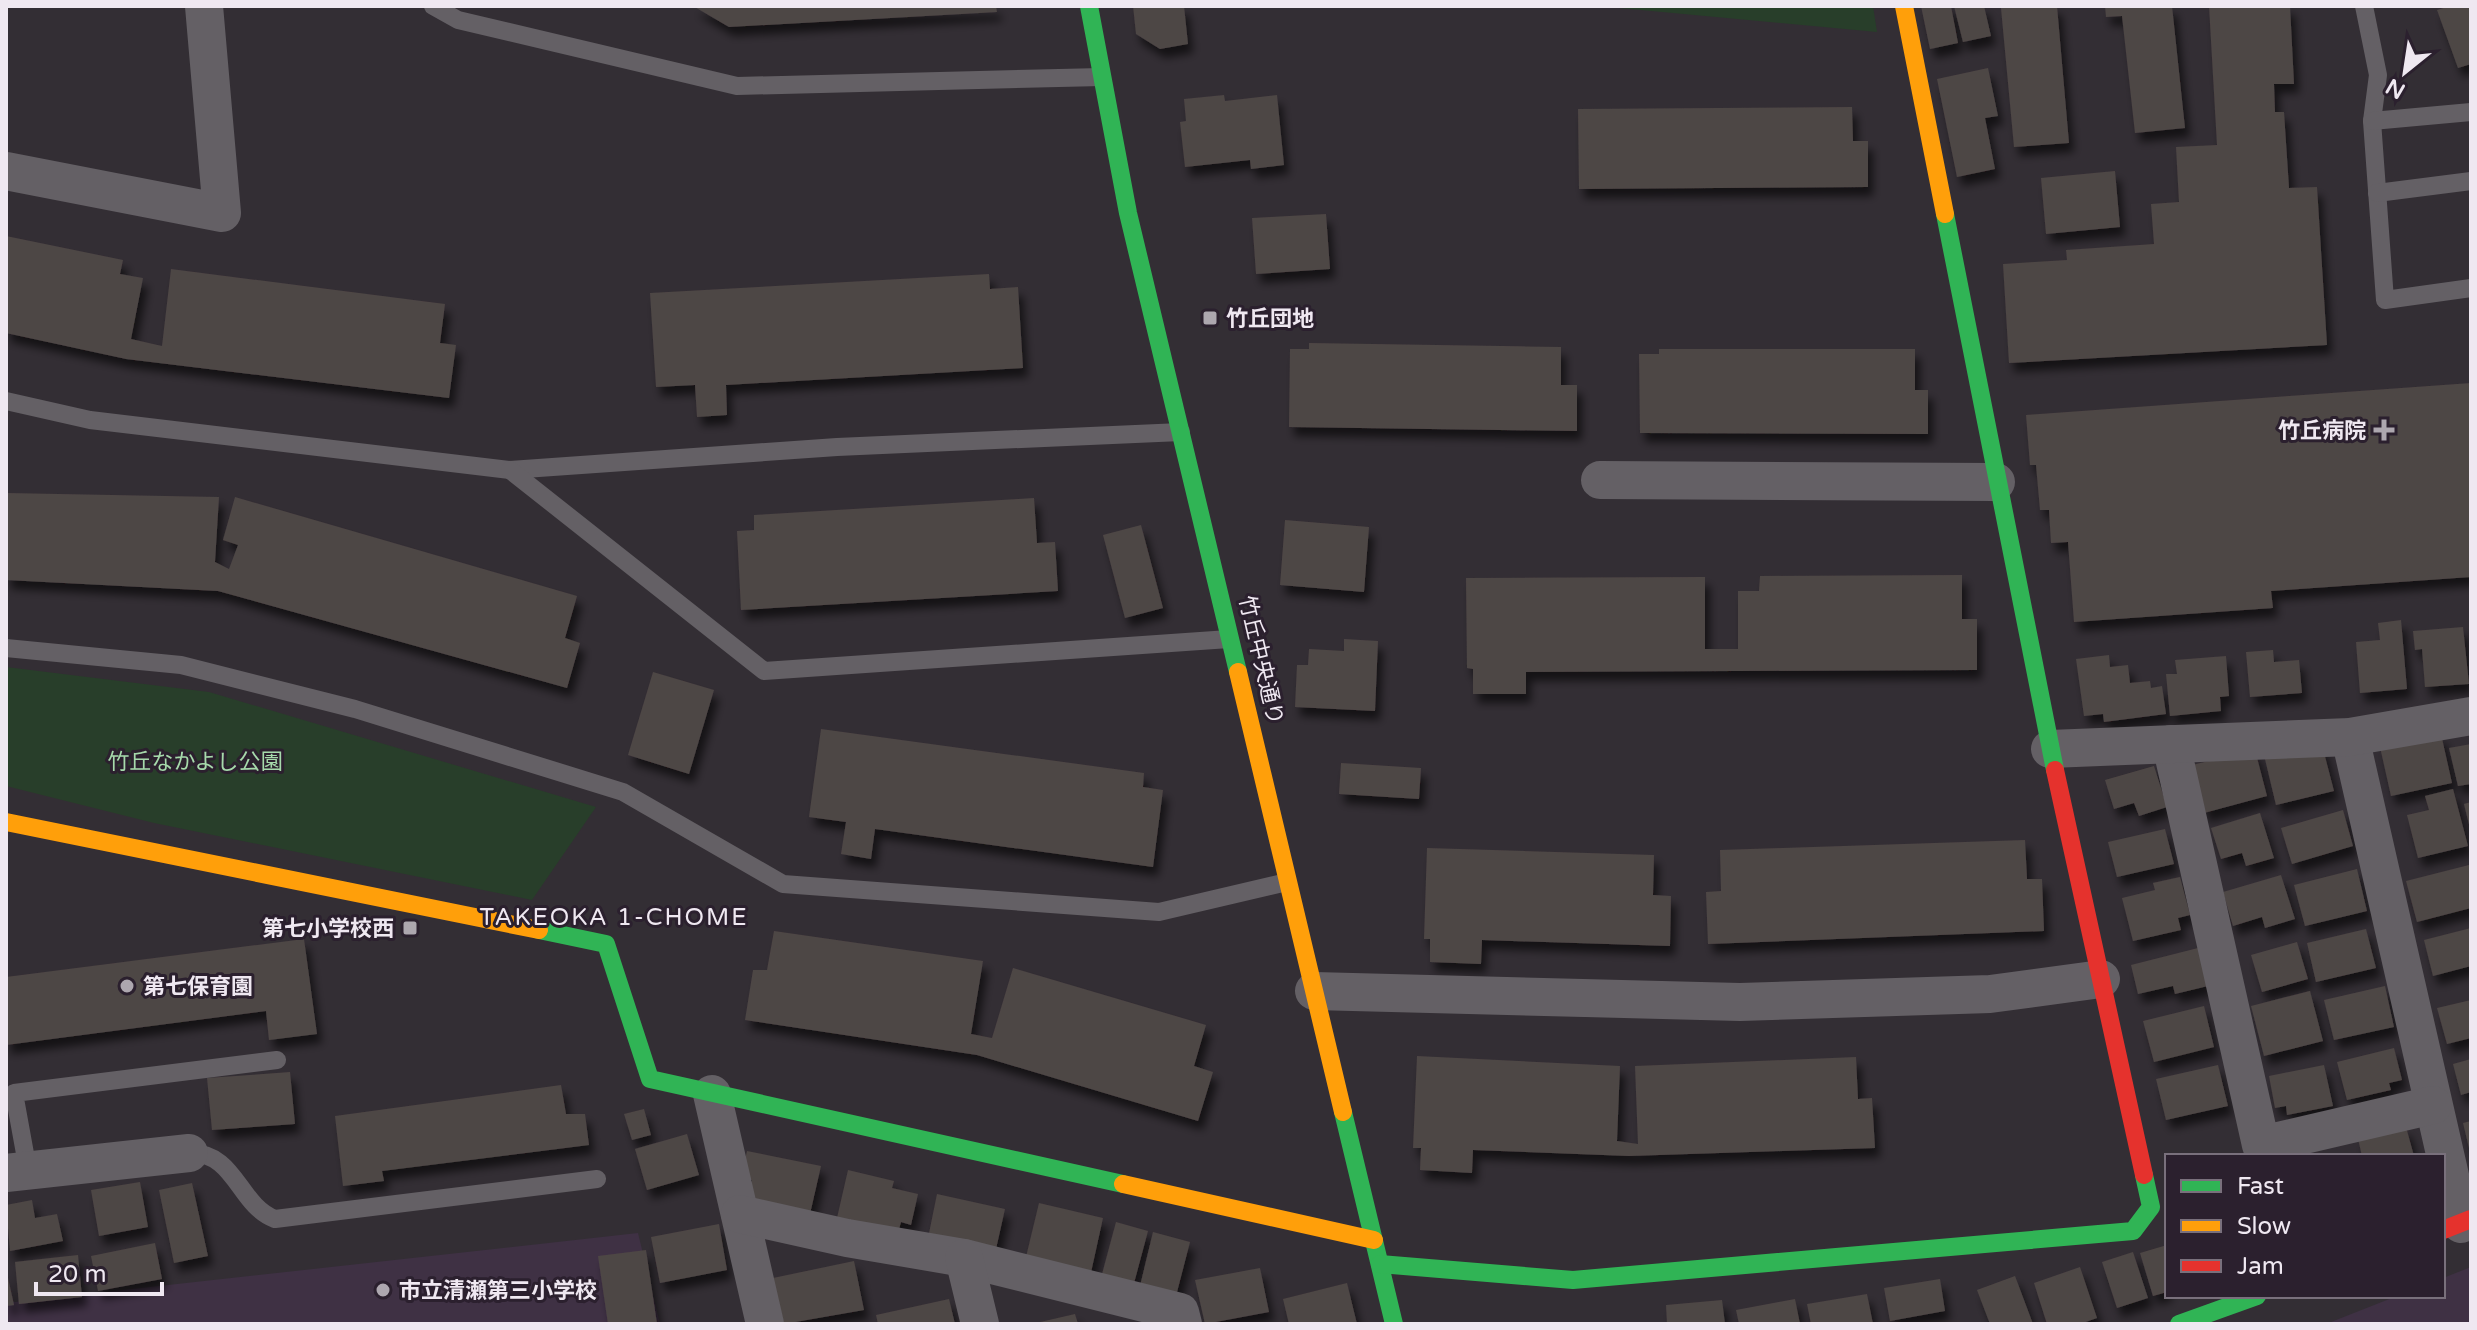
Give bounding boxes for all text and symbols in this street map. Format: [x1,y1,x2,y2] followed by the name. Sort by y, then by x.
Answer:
[2365,32,2445,112] north arrow
[2381,73,2410,104] text: N
[1226,306,1314,332] place label: 竹丘団地
[1201,309,1219,327] marker: 竹丘団地
[2278,418,2366,444] place label: 竹丘病院
[2373,419,2395,441] marker: 竹丘病院
[1234,593,1289,727] street label: 竹丘中央通り
[108,749,282,775] park label: 竹丘なかよし公園
[479,903,749,932] district label: TAKEOKA 1-CHOME
[262,916,394,942] place label: 第七小学校西
[401,919,419,937] marker: 第七小学校西
[143,974,253,1000] place label: 第七保育園
[118,977,136,995] marker: 第七保育園
[2165,1154,2445,1298] legend
[2237,1172,2284,1201] text: Fast
[2237,1212,2291,1241] text: Slow
[36,1246,162,1296] scale bar
[2237,1252,2284,1281] text: Jam
[48,1260,106,1289] text: 20 m
[399,1278,597,1304] place label: 市立清瀬第三小学校
[374,1281,392,1299] marker: 市立清瀬第三小学校

